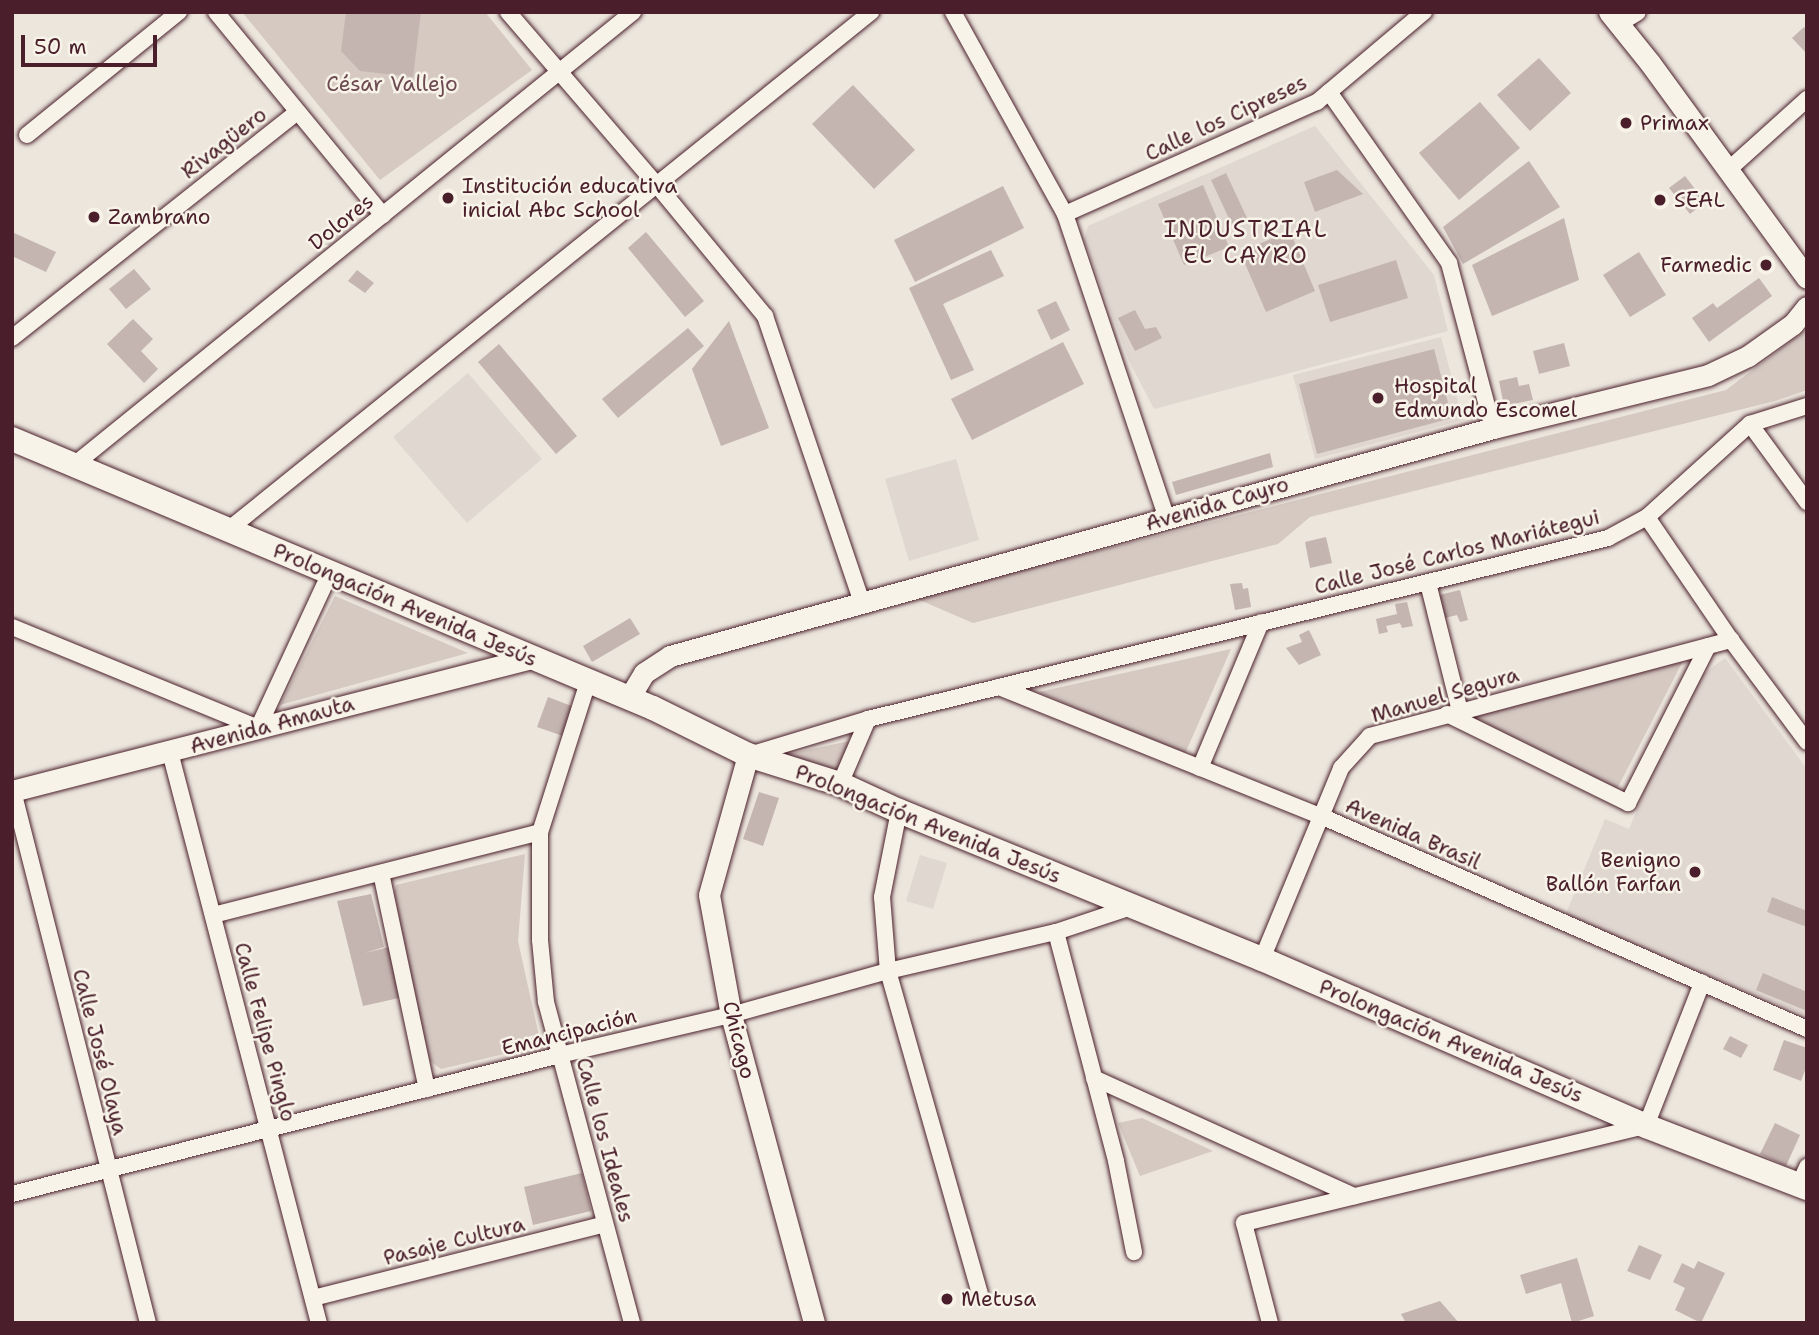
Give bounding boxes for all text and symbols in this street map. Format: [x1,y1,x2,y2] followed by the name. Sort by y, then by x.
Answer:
[24,21,161,65] scale bar
[34,33,87,61] text: 50 m
[1141,69,1311,167] street label: Calle los Cipreses
[326,71,458,97] park label: César Vallejo
[176,102,272,184] street label: Rivagüero
[1640,110,1709,136] place label: Primax
[1618,115,1634,131] marker: Primax
[462,173,677,223] place label: Institución educativa inicial Abc School
[1674,187,1725,213] place label: SEAL
[304,188,378,256] street label: Dolores
[440,190,456,206] marker: Institución educativa inicial Abc School
[1652,192,1668,208] marker: SEAL
[108,204,211,230] place label: Zambrano
[86,209,102,225] marker: Zambrano
[1165,215,1327,269] district label: INDUSTRIAL EL CAYRO
[1660,252,1752,278] place label: Farmedic
[1758,257,1774,273] marker: Farmedic
[1394,373,1577,423] place label: Hospital Edmundo Escomel
[1368,388,1388,408] marker: Hospital Edmundo Escomel
[1142,471,1292,537] street label: Avenida Cayro
[1312,504,1602,600] street label: Calle José Carlos Mariátegui
[269,538,541,672] street label: Prolongación Avenida Jesús
[1368,662,1522,728] street label: Manuel Segura
[187,691,357,759] street label: Avenida Amauta
[791,759,1065,889] street label: Prolongación Avenida Jesús
[1341,793,1485,875] street label: Avenida Brasil
[1546,847,1681,897] place label: Benigno Ballón Farfan
[1687,864,1703,880] marker: Benigno Ballón Farfan
[229,940,301,1124] street label: Calle Felipe Pinglo
[67,966,133,1138] street label: Calle José Olaya
[1315,974,1587,1108] street label: Prolongación Avenida Jesús
[717,998,761,1082] street label: Chicago
[499,1003,639,1061] street label: Emancipación
[571,1055,639,1225] street label: Calle los Ideales
[381,1211,527,1271] street label: Pasaje Cultura
[961,1286,1036,1312] place label: Metusa
[939,1291,955,1307] marker: Metusa

